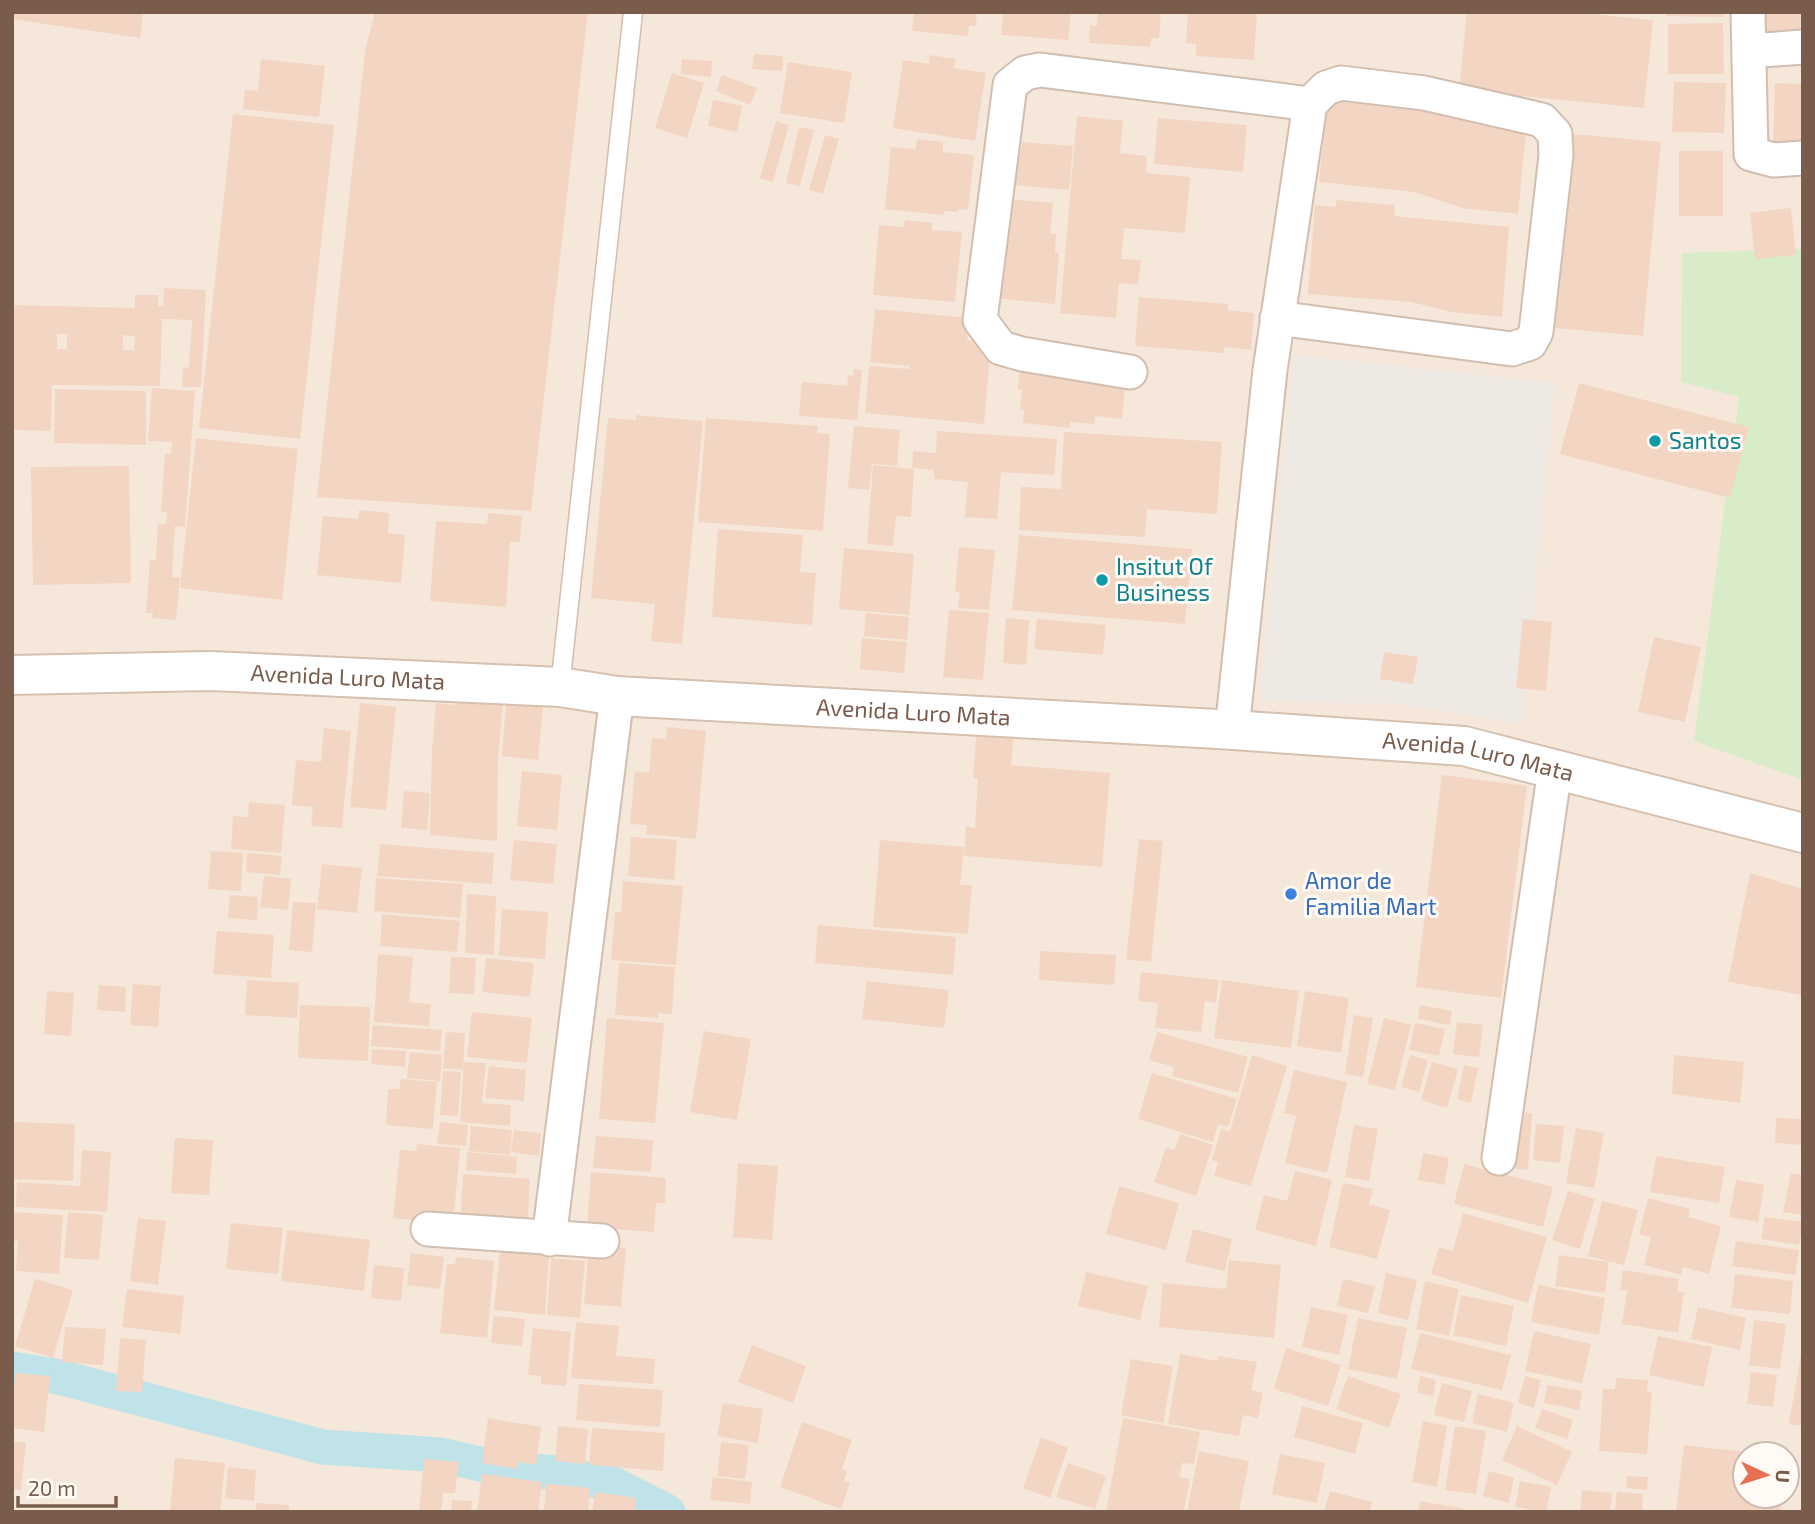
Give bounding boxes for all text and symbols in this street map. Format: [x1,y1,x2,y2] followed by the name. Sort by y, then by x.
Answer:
[1669,426,1741,454] place label: Santos
[1647,433,1663,449] marker: Santos
[1116,552,1214,606] place label: Insitut Of Business
[1094,572,1110,588] marker: Insitut Of Business
[250,658,446,695] street label: Avenida Luro Mata
[816,692,1011,731] street label: Avenida Luro Mata
[1381,725,1577,787] street label: Avenida Luro Mata
[1305,866,1437,920] place label: Amor de Familia Mart
[1283,886,1299,902] marker: Amor de Familia Mart
[1731,1440,1801,1510] north arrow
[18,1464,116,1508] scale bar
[1772,1469,1795,1484] text: U
[28,1475,76,1500] text: 20 m

